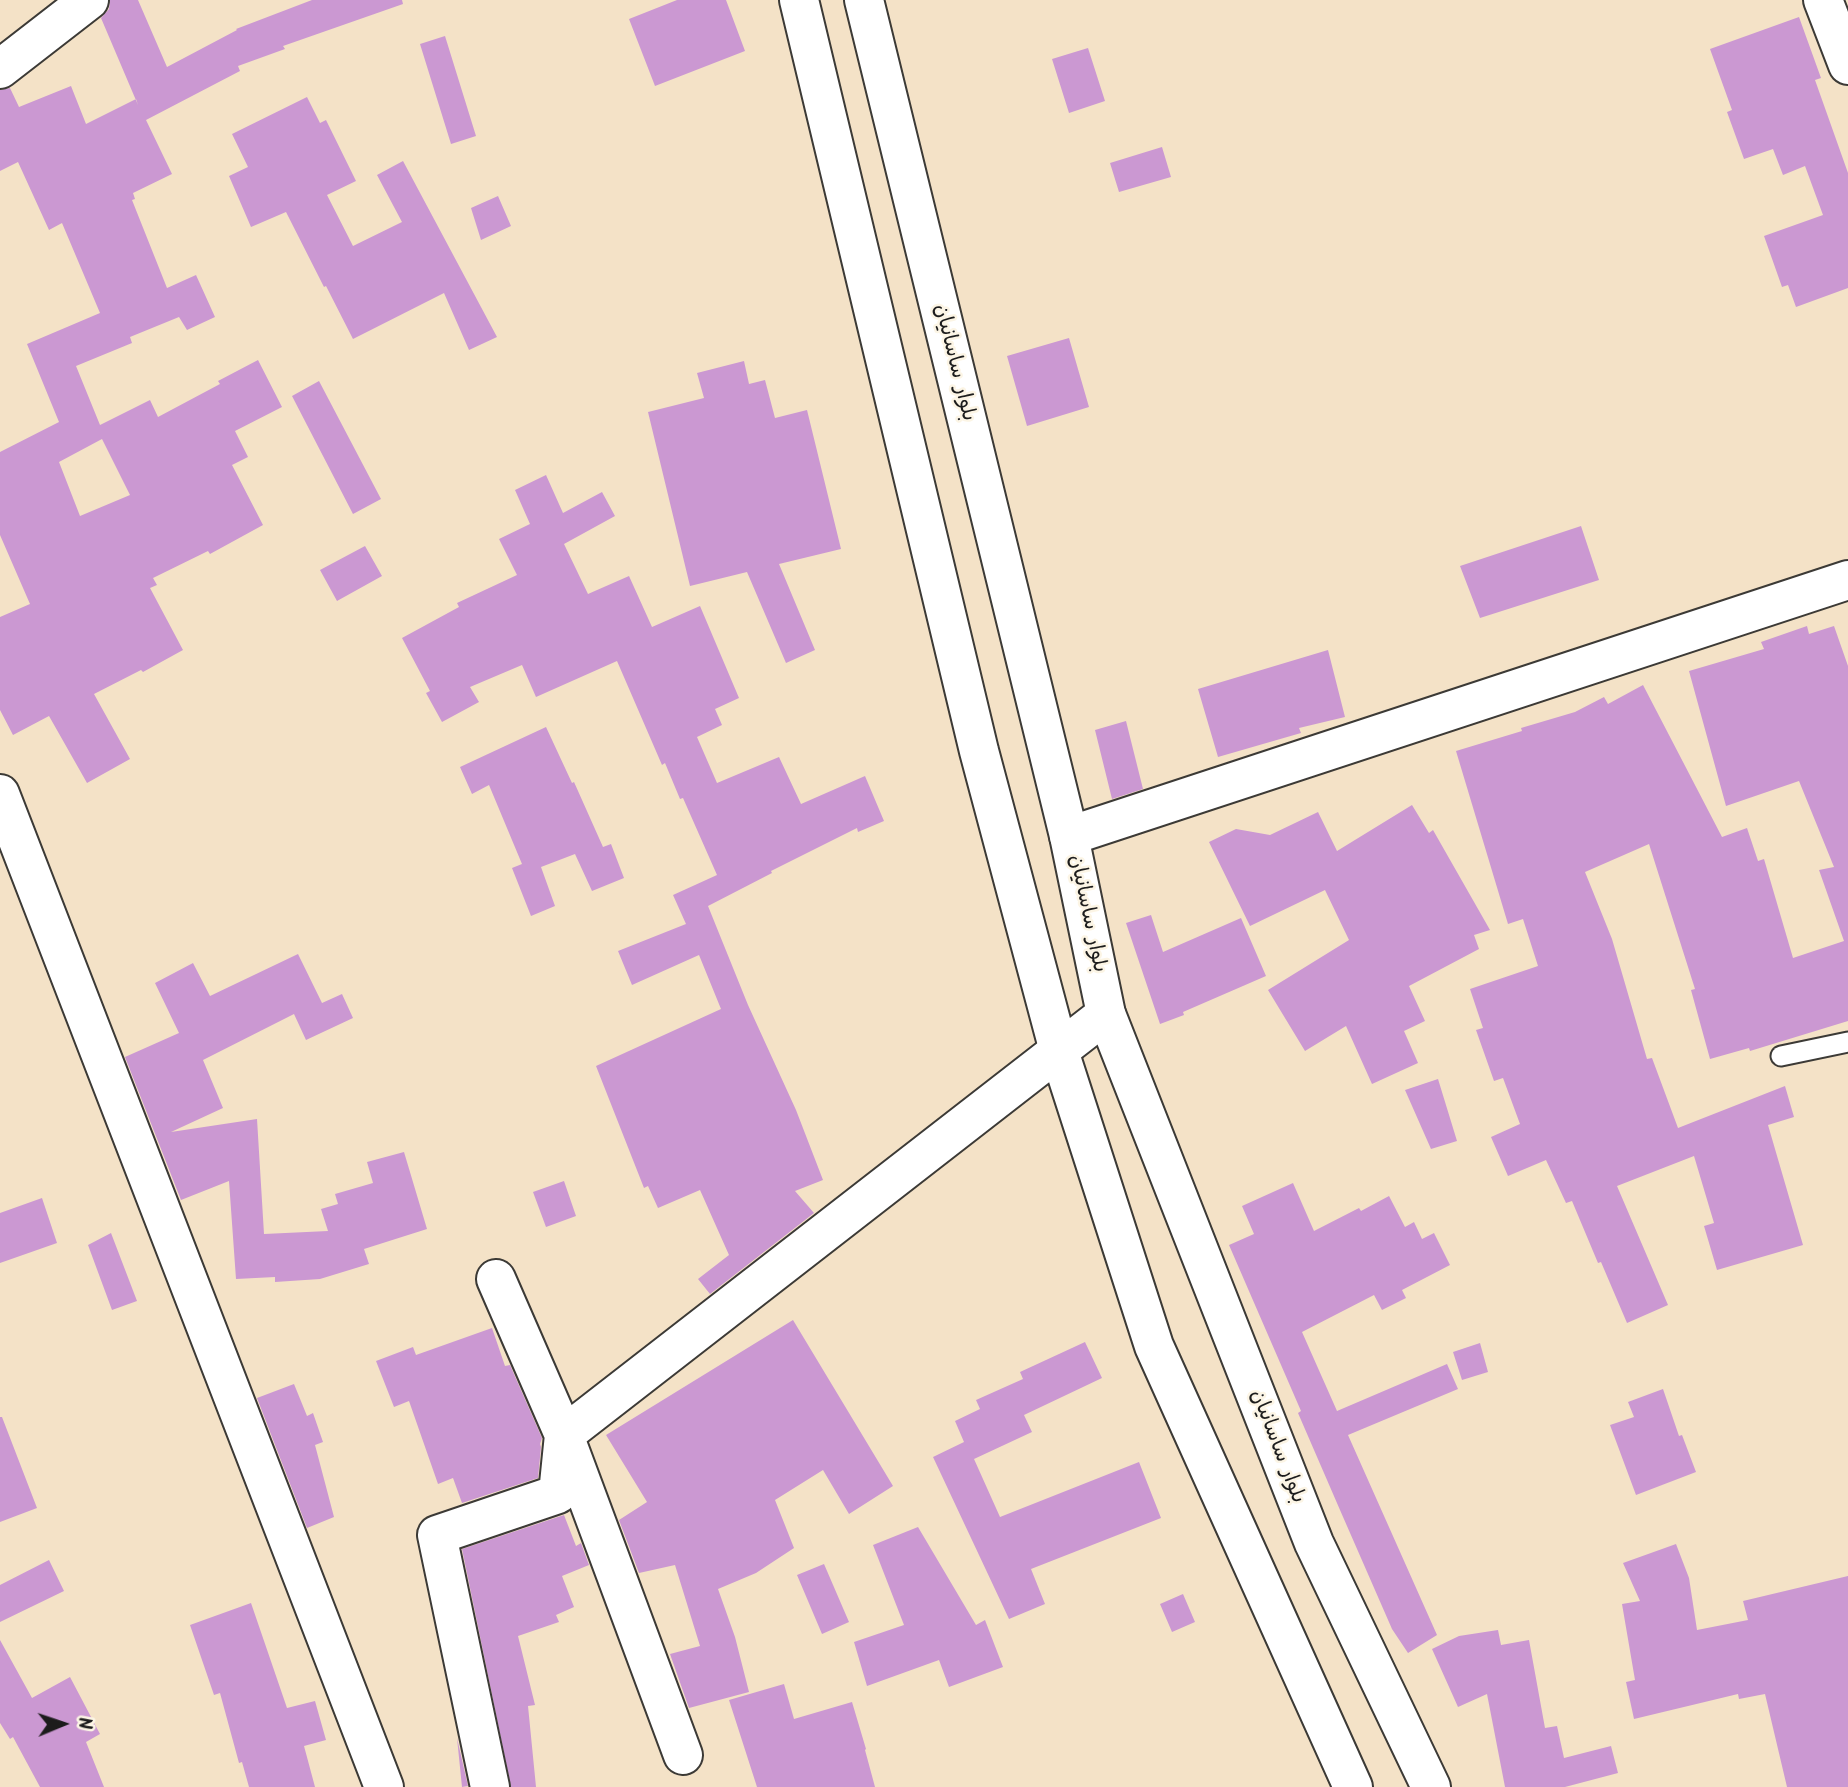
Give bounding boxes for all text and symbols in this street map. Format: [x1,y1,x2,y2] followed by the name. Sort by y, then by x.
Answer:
[926,302,980,424] street label: بلوار ساسانیان
[1061,853,1111,975] street label: بلوار ساسانیان
[1243,1387,1309,1507] street label: بلوار ساسانیان
[28,1689,98,1759] north arrow
[69,1717,99,1730] text: N

